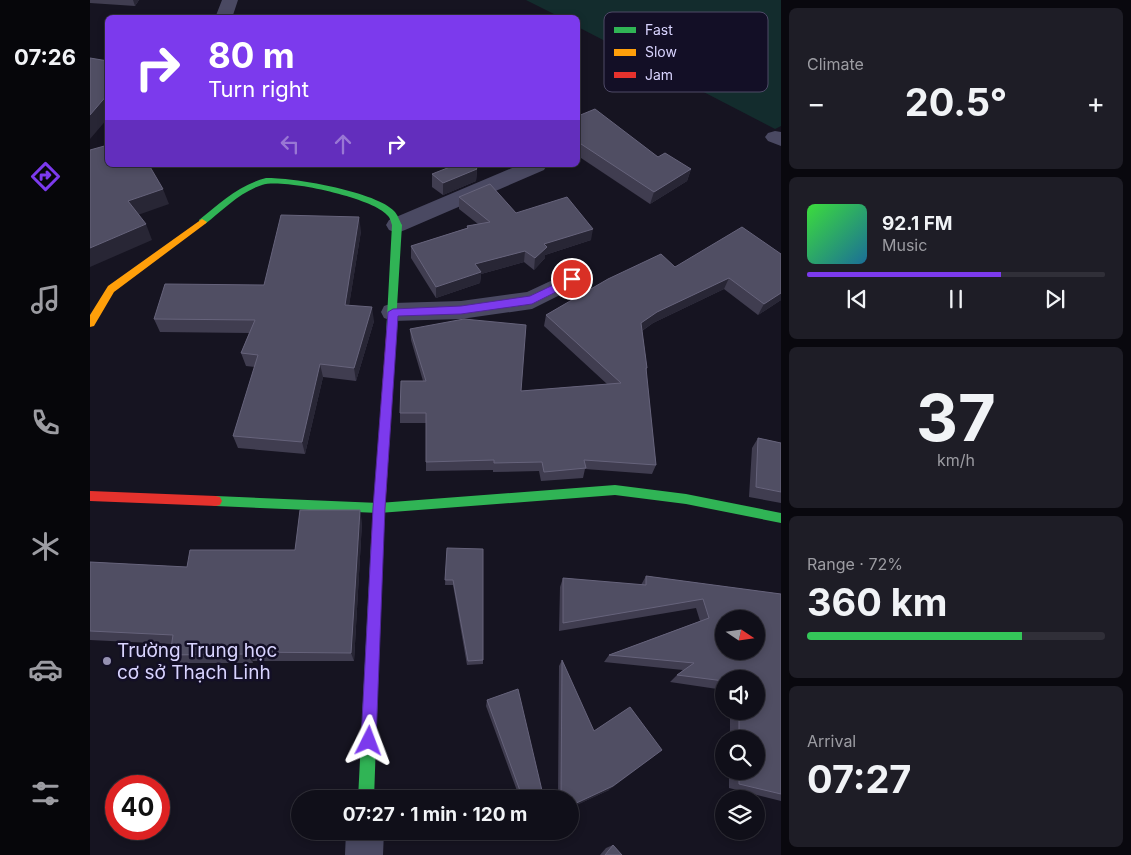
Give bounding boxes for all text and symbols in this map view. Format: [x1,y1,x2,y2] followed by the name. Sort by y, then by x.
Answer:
[604,12,768,92] legend
[645,21,673,38] text: Fast
[208,34,295,76] text: 80 m
[125,35,190,100] icon: right
[645,43,677,60] text: Slow
[14,44,76,70] text: 07:26
[807,54,864,74] text: Climate
[645,66,673,83] text: Jam
[208,76,309,102] text: Turn right
[905,79,1007,125] text: 20.5°
[807,86,826,120] text: −
[1086,86,1105,120] text: +
[276,130,304,158] icon: left
[329,130,357,158] icon: ahead
[382,130,410,158] icon: right
[28,159,63,194] icon: directions
[882,212,952,235] text: 92.1 FM
[882,235,927,255] text: Music
[551,258,593,300] pin
[558,265,586,293] icon: arrive
[28,282,63,317] icon: music
[843,285,871,313] icon: previous
[942,285,970,313] icon: pause
[1041,285,1069,313] icon: next
[916,378,996,457] text: 37
[28,405,63,440] icon: phone
[937,450,975,470] text: km/h
[28,529,63,564] icon: climate
[807,554,903,574] text: Range · 72%
[807,579,948,625] text: 360 km
[715,610,765,660] north arrow
[715,610,765,840] map controls
[117,639,277,684] place label: Trường Trung học cơ sở Thạch Linh
[28,652,63,687] icon: car
[101,655,113,667] marker: Trường Trung học cơ sở Thạch Linh
[715,670,765,720] button: sound
[342,714,394,766] position arrow
[715,730,765,780] button: search
[807,731,856,751] text: Arrival
[807,756,911,802] text: 07:27
[105,775,170,840] speed limit sign: 40
[28,776,63,811] icon: filters
[715,790,765,840] button: layers
[343,803,527,826] text: 07:27 · 1 min · 120 m

